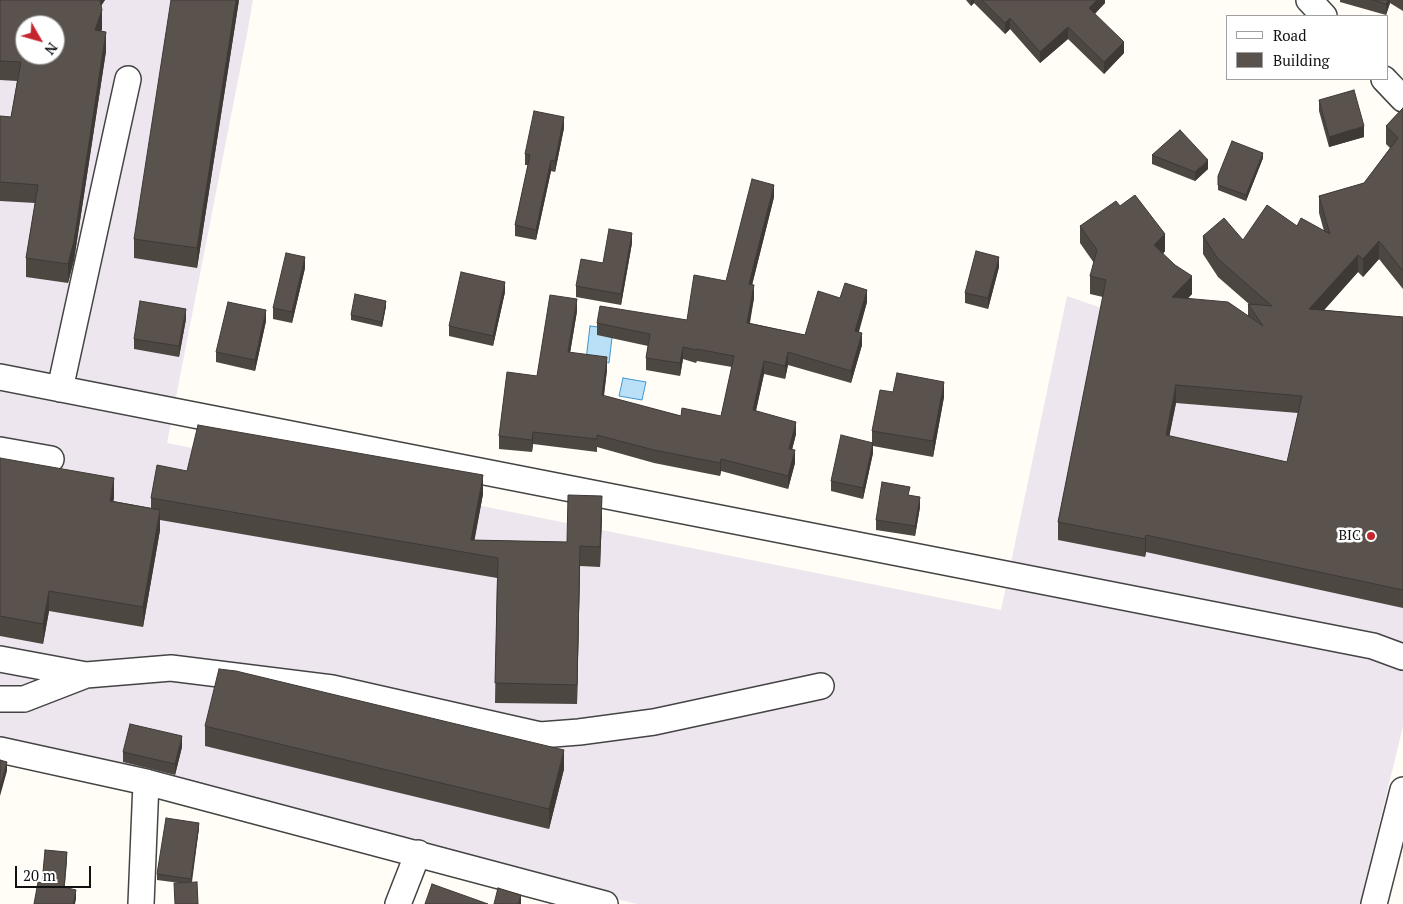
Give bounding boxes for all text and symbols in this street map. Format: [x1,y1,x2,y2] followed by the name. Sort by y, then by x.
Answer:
[15,15,65,65] north arrow
[1226,15,1388,80] legend
[1273,25,1306,45] text: Road
[41,39,62,59] text: N
[1273,50,1330,70] text: Building
[1338,528,1361,544] place label: BIC
[1365,530,1377,542] marker: BIC
[18,856,94,888] scale bar
[23,865,56,885] text: 20 m

